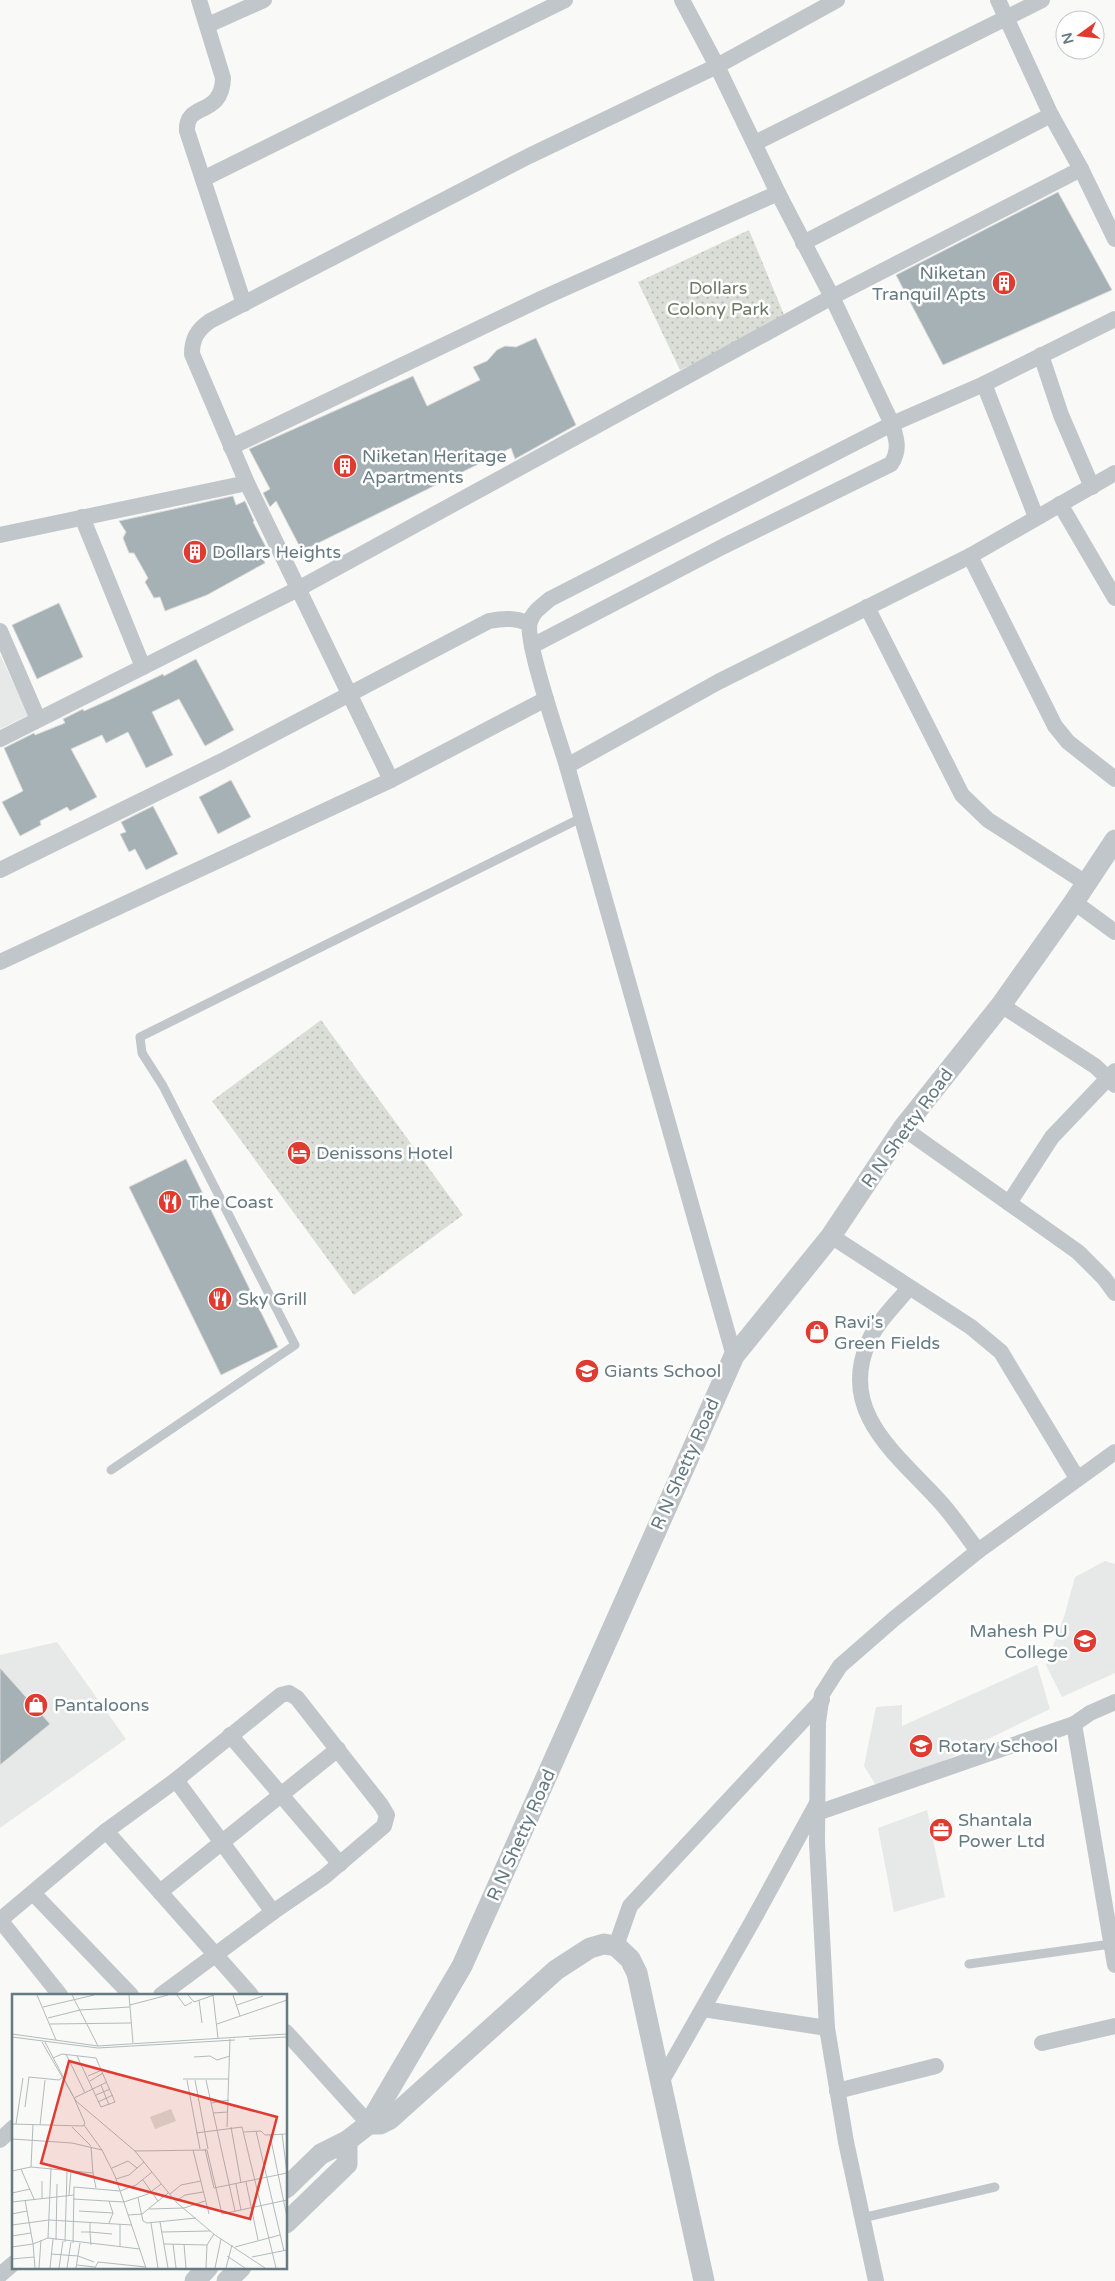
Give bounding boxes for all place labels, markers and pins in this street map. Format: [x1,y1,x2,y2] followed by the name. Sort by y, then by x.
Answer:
[872,262,986,305] place label: Niketan Tranquil Apts
[991,270,1017,296] building icon: Niketan Tranquil Apts
[362,445,507,488] place label: Niketan Heritage Apartments
[332,453,358,479] building icon: Niketan Heritage Apartments
[182,539,208,565] building icon: Dollars Heights
[212,541,341,563] place label: Dollars Heights
[286,1140,312,1166] hotel icon: Denissons Hotel
[316,1142,453,1164] place label: Denissons Hotel
[157,1189,183,1215] restaurant icon: The Coast
[188,1191,274,1213] place label: The Coast
[207,1286,233,1312] restaurant icon: Sky Grill
[238,1288,307,1310] place label: Sky Grill
[834,1311,940,1354] place label: Ravi's Green Fields
[804,1319,830,1345] shop icon: Ravi's Green Fields
[574,1358,600,1384] school or university icon: Giants School
[604,1360,721,1382] place label: Giants School
[969,1620,1068,1663] place label: Mahesh PU College
[1072,1628,1098,1654] school or university icon: Mahesh PU College
[23,1692,49,1718] shop icon: Pantaloons
[54,1694,149,1716] place label: Pantaloons
[908,1733,934,1759] school or university icon: Rotary School
[938,1735,1058,1757] place label: Rotary School
[958,1809,1045,1852] place label: Shantala Power Ltd
[928,1817,954,1843] office icon: Shantala Power Ltd

